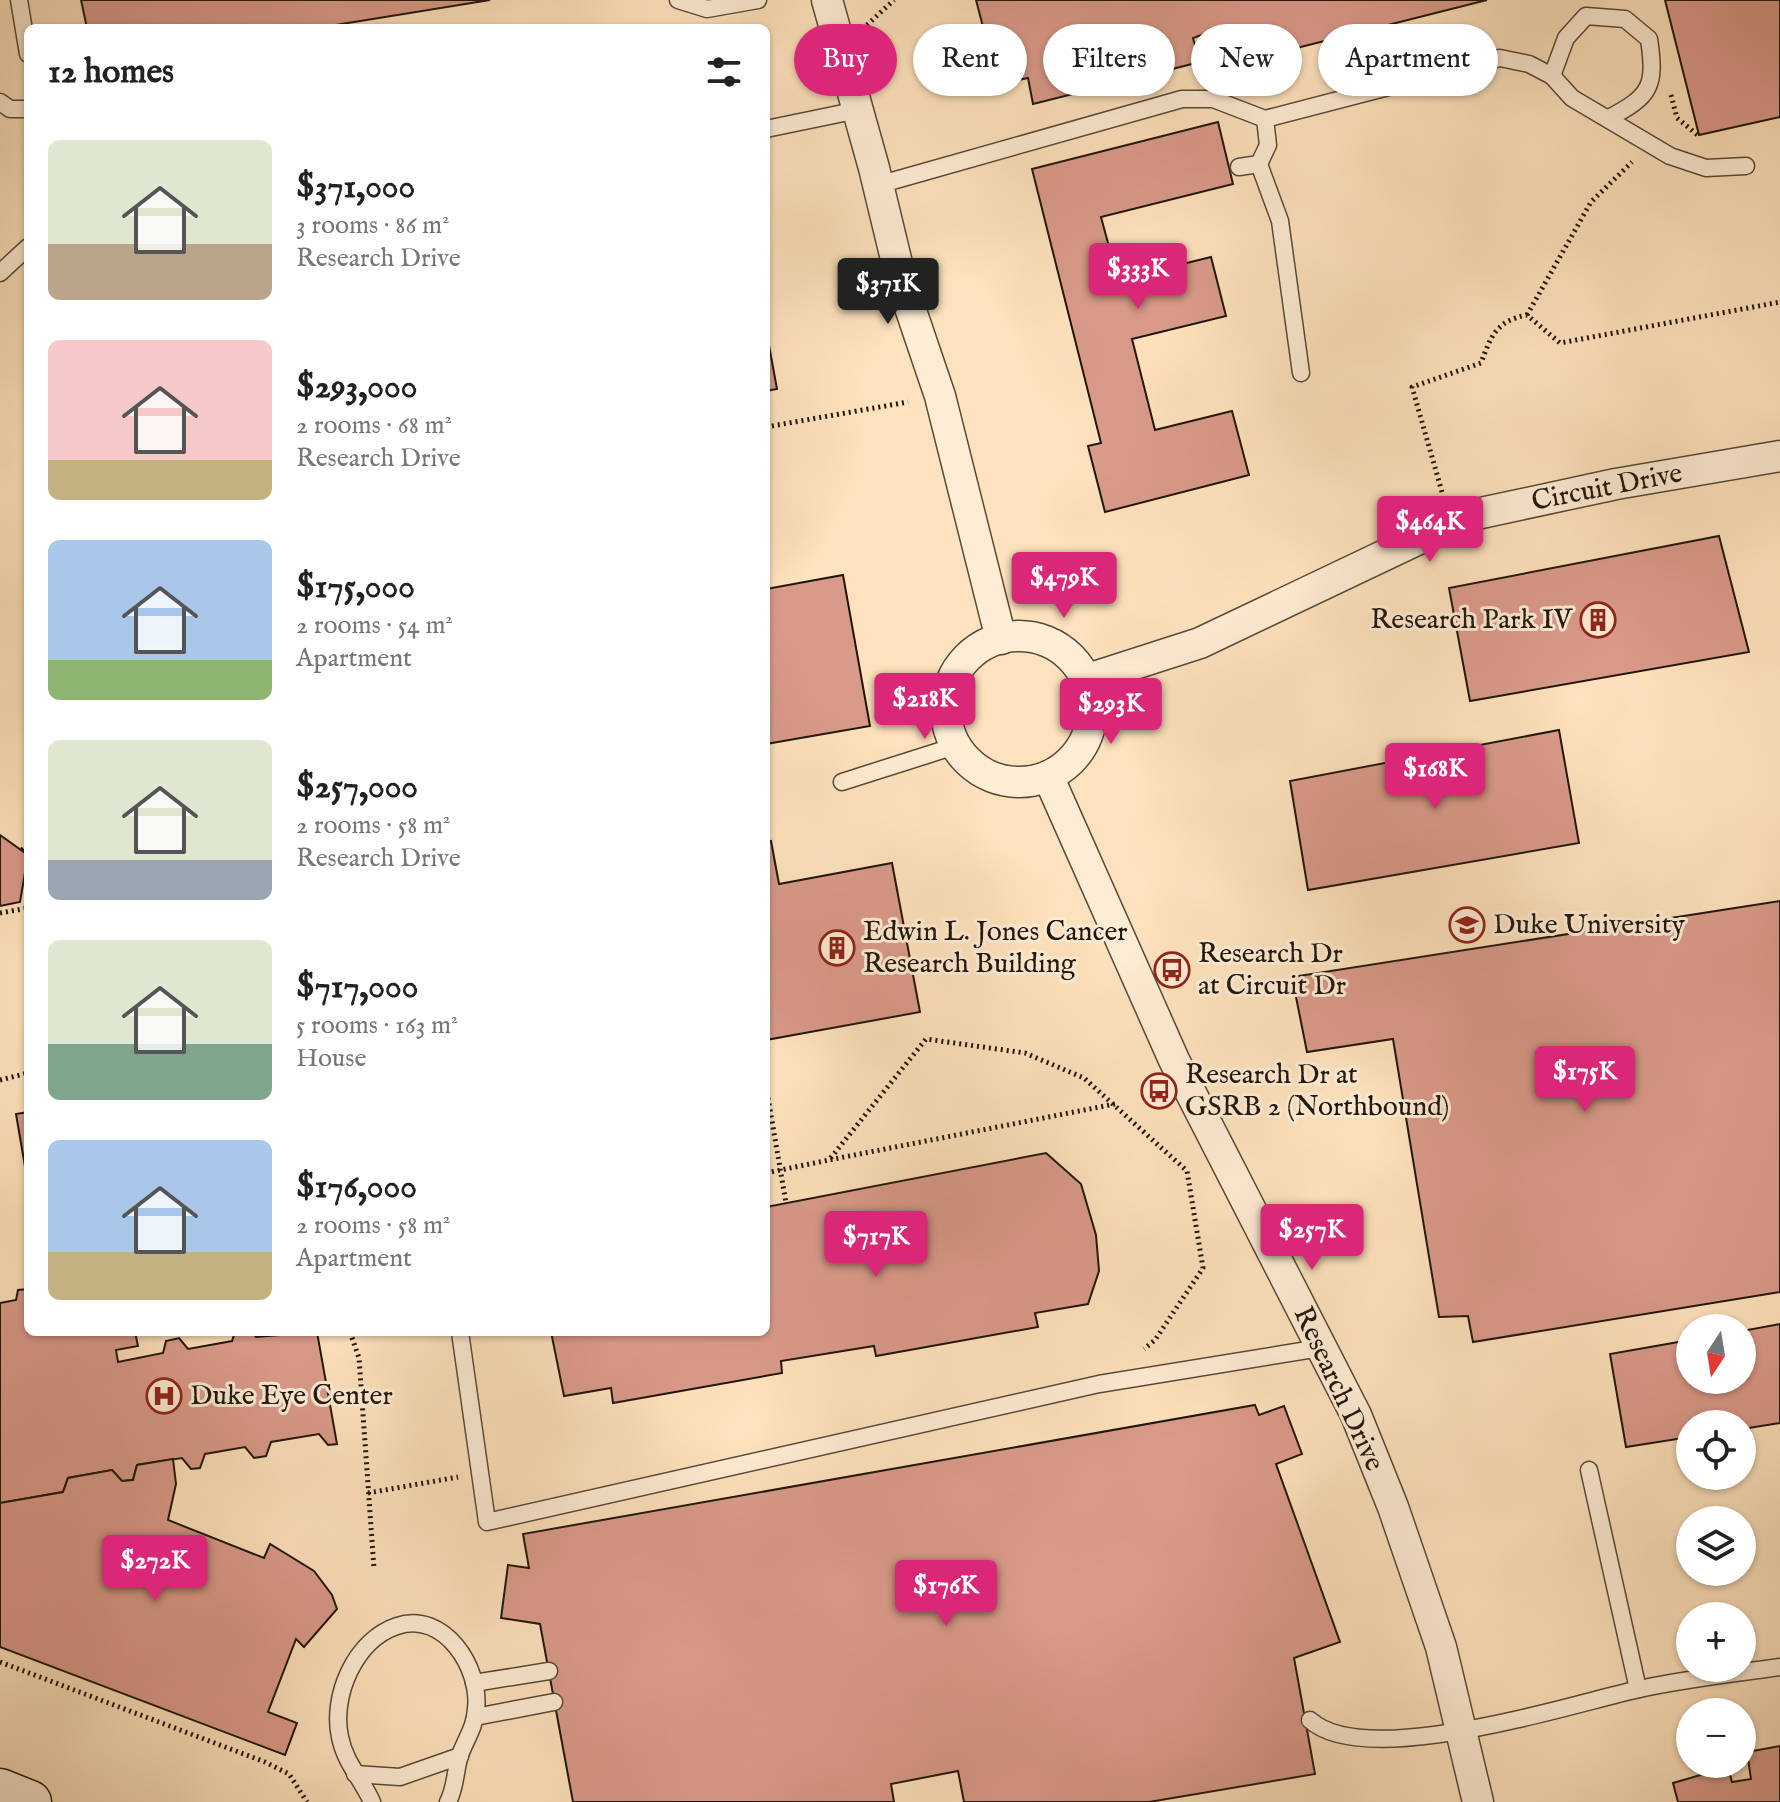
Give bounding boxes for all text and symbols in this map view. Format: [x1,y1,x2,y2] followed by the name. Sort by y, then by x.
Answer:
[794,24,897,96] chip: Buy
[913,24,1027,96] chip: Rent
[1043,24,1175,96] chip: Filters
[1191,24,1302,96] chip: New
[1318,24,1498,96] chip: Apartment
[702,50,746,94] icon: filters
[48,51,174,94] text: 12 homes
[296,166,415,209] text: $371,000
[112,172,208,268] icon: home
[296,209,449,242] text: 3 rooms · 86 m²
[296,242,461,275] text: Research Drive
[1082,243,1194,311] pin: $333K
[1107,252,1169,285] text: $333K
[832,258,944,326] pin: $371K
[856,267,920,300] text: $371K
[296,366,417,409] text: $293,000
[112,372,208,468] icon: home
[296,409,452,442] text: 2 rooms · 68 m²
[296,442,461,475] text: Research Drive
[1529,456,1685,520] street label: Circuit Drive
[1374,496,1486,564] pin: $464K
[1395,505,1465,538] text: $464K
[1008,552,1120,620] pin: $479K
[1030,561,1098,594] text: $479K
[296,566,415,609] text: $175,000
[112,572,208,668] icon: home
[1579,601,1617,639] building icon: Research Park IV
[1370,603,1574,638] place label: Research Park IV
[296,609,453,642] text: 2 rooms · 54 m²
[296,642,412,675] text: Apartment
[869,673,981,741] pin: $218K
[1055,678,1167,746] pin: $293K
[892,682,958,715] text: $218K
[1078,687,1144,720] text: $293K
[1379,743,1491,811] pin: $168K
[1403,752,1467,785] text: $168K
[296,766,418,809] text: $257,000
[112,772,208,868] icon: home
[296,809,450,842] text: 2 rooms · 58 m²
[296,842,461,875] text: Research Drive
[1448,906,1486,944] school or university icon: Duke University
[1493,908,1685,943] place label: Duke University
[863,915,1128,982] place label: Edwin L. Jones Cancer Research Building
[818,929,856,967] building icon: Edwin L. Jones Cancer Research Building
[1198,937,1346,1004] place label: Research Dr at Circuit Dr
[1153,951,1191,989] bus stop icon: Research Dr at Circuit Dr
[296,966,418,1009] text: $717,000
[112,972,208,1068] icon: home
[296,1009,458,1042] text: 5 rooms · 163 m²
[296,1042,366,1075] text: House
[1529,1046,1641,1114] pin: $175K
[1553,1055,1617,1088] text: $175K
[1185,1058,1449,1125] place label: Research Dr at GSRB 2 (Northbound)
[1140,1072,1178,1110] bus stop icon: Research Dr at GSRB 2 (Northbound)
[296,1166,417,1209] text: $176,000
[112,1172,208,1268] icon: home
[1256,1204,1368,1272] pin: $257K
[296,1209,450,1242] text: 2 rooms · 58 m²
[820,1211,932,1279] pin: $717K
[1279,1213,1345,1246] text: $257K
[842,1220,910,1253] text: $717K
[296,1242,412,1275] text: Apartment
[1285,1301,1391,1477] street label: Research Drive
[1676,1314,1756,1394] north arrow
[1676,1314,1756,1778] map controls
[145,1377,183,1415] hospital icon: Duke Eye Center
[190,1379,393,1414] place label: Duke Eye Center
[1676,1410,1756,1490] button: locate
[1676,1506,1756,1586] button: layers
[99,1535,211,1603] pin: $272K
[120,1544,190,1577] text: $272K
[890,1560,1002,1628] pin: $176K
[913,1569,979,1602] text: $176K
[1676,1602,1756,1682] button: +
[1676,1698,1756,1778] button: −

